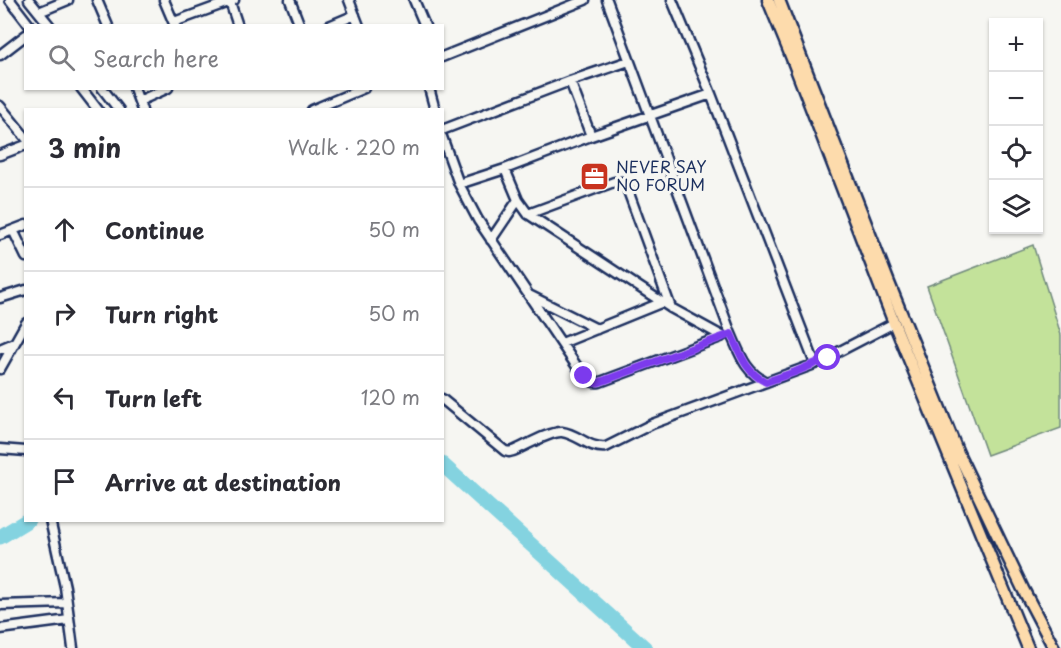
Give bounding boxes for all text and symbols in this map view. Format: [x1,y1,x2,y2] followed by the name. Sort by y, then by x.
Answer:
[989,18,1043,234] map controls
[989,18,1043,72] button: +
[24,24,444,90] search box
[45,41,78,74] icon: search
[93,41,219,74] text: Search here
[989,72,1043,126] button: −
[989,126,1043,180] button: locate
[48,128,121,167] text: 3 min
[288,132,420,162] text: Walk · 220 m
[616,154,707,196] place label: NEVER SAY NO FORUM
[579,160,611,192] office icon: NEVER SAY NO FORUM
[989,180,1043,234] button: layers
[48,213,81,246] icon: ahead
[105,213,204,246] text: Continue
[368,214,420,244] text: 50 m
[48,297,81,330] icon: right
[105,297,218,330] text: Turn right
[368,298,420,328] text: 50 m
[814,344,840,370] route start
[570,362,596,388] route end
[48,381,81,414] icon: left
[105,381,202,414] text: Turn left
[361,382,420,412] text: 120 m
[48,465,81,498] icon: arrive
[105,465,341,498] text: Arrive at destination

